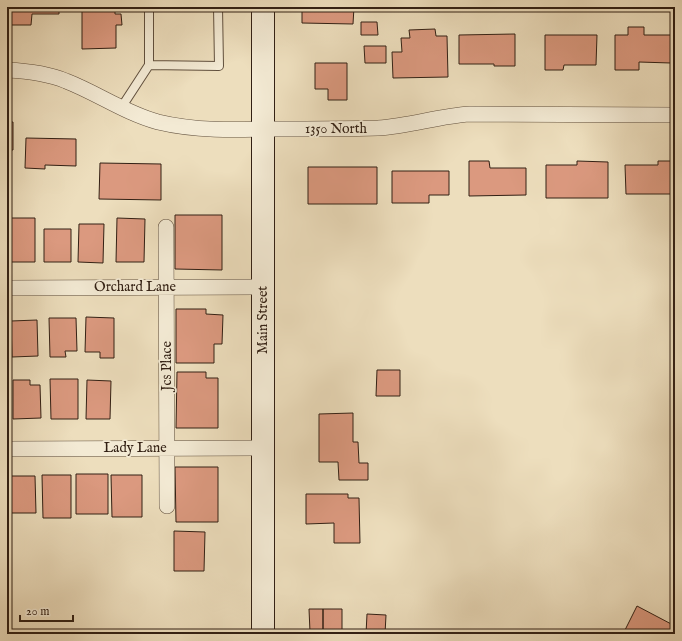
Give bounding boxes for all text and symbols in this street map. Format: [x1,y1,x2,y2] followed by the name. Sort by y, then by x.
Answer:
[305,120,368,138] street label: 1350 North
[94,278,176,296] street label: Orchard Lane
[254,286,272,354] street label: Main Street
[158,341,176,393] street label: Jcs Place
[103,439,167,457] street label: Lady Lane
[20,597,73,623] scale bar
[26,604,49,619] text: 20 m

